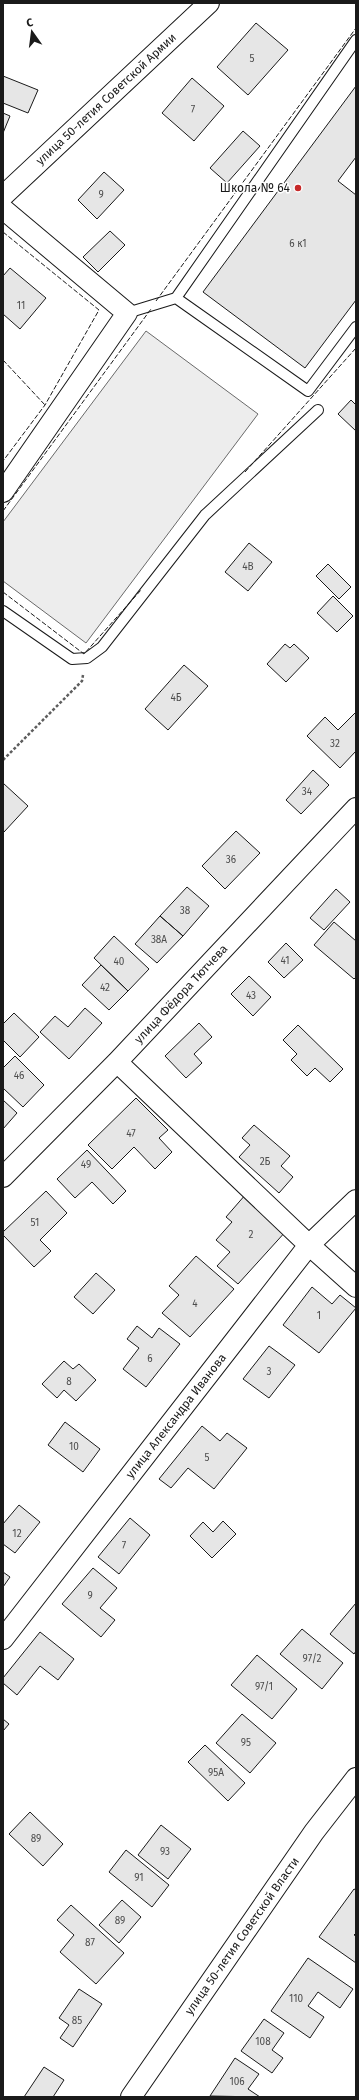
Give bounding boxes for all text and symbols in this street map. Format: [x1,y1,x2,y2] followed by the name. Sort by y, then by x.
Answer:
[12,12,52,52] north arrow
[25,16,35,30] text: С
[33,30,179,168] street label: улица 50-летия Советской Армии
[249,53,255,65] house number: 5
[191,104,196,116] house number: 7
[220,181,291,195] place label: Школа № 64
[293,183,303,193] marker: Школа № 64
[98,189,104,201] house number: 9
[289,238,307,250] house number: 6 к1
[17,300,25,312] house number: 11
[242,561,254,573] house number: 4В
[170,692,182,704] house number: 4Б
[330,738,340,750] house number: 32
[302,786,313,798] house number: 34
[226,854,236,866] house number: 36
[180,905,191,917] house number: 38
[151,934,167,946] house number: 38А
[132,942,230,1046] street label: улица Фёдора Тютчева
[280,955,290,967] house number: 41
[114,956,125,968] house number: 40
[100,982,110,994] house number: 42
[246,990,256,1002] house number: 43
[14,1070,24,1082] house number: 46
[126,1128,136,1140] house number: 47
[260,1156,271,1168] house number: 2Б
[81,1159,91,1171] house number: 49
[31,1217,39,1229] house number: 51
[249,1229,254,1241] house number: 2
[192,1298,198,1310] house number: 4
[317,1310,321,1322] house number: 1
[123,1351,229,1481] street label: улица Александра Иванова
[147,1353,153,1365] house number: 6
[267,1366,272,1378] house number: 3
[66,1376,72,1388] house number: 8
[69,1441,79,1453] house number: 10
[204,1452,210,1464] house number: 5
[12,1528,22,1540] house number: 12
[122,1540,127,1552] house number: 7
[87,1590,93,1602] house number: 9
[303,1653,321,1665] house number: 97/2
[255,1681,273,1693] house number: 97/1
[241,1737,251,1749] house number: 95
[208,1767,224,1779] house number: 95А
[31,1833,41,1845] house number: 89
[160,1846,170,1858] house number: 93
[182,1854,302,2018] street label: улица 50-летия Советской Власти
[134,1872,144,1884] house number: 91
[115,1915,125,1927] house number: 89
[85,1937,95,1949] house number: 87
[289,1993,303,2005] house number: 110
[72,2015,82,2027] house number: 85
[255,2036,271,2048] house number: 108
[229,2076,245,2088] house number: 106

